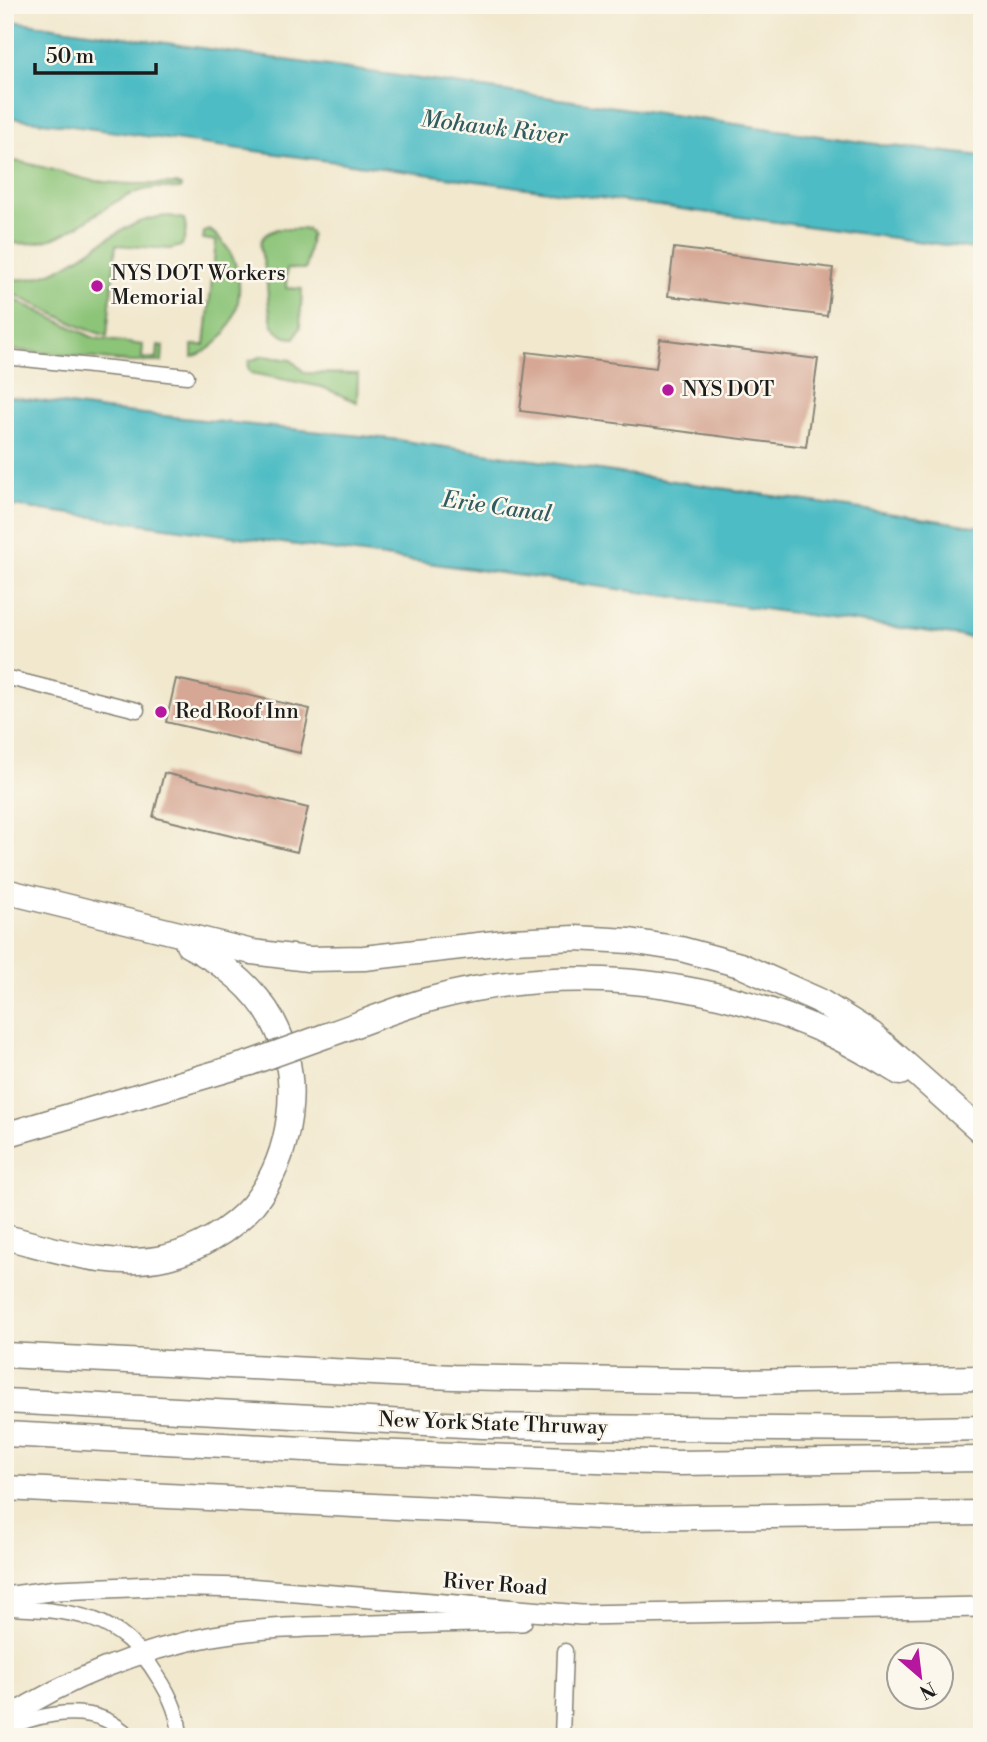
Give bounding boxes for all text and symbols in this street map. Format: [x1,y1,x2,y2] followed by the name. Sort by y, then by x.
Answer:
[35,32,156,76] scale bar
[46,44,94,70] text: 50 m
[419,105,570,151] water label: Mohawk River
[111,261,286,311] place label: NYS DOT Workers Memorial
[89,278,105,294] marker: NYS DOT Workers Memorial
[682,377,775,403] place label: NYS DOT
[660,382,676,398] marker: NYS DOT
[440,485,554,529] water label: Erie Canal
[175,699,299,725] place label: Red Roof Inn
[153,704,169,720] marker: Red Roof Inn
[378,1407,609,1441] street label: New York State Thruway
[442,1568,548,1602] street label: River Road
[886,1640,956,1710] north arrow
[915,1676,940,1704] text: N

